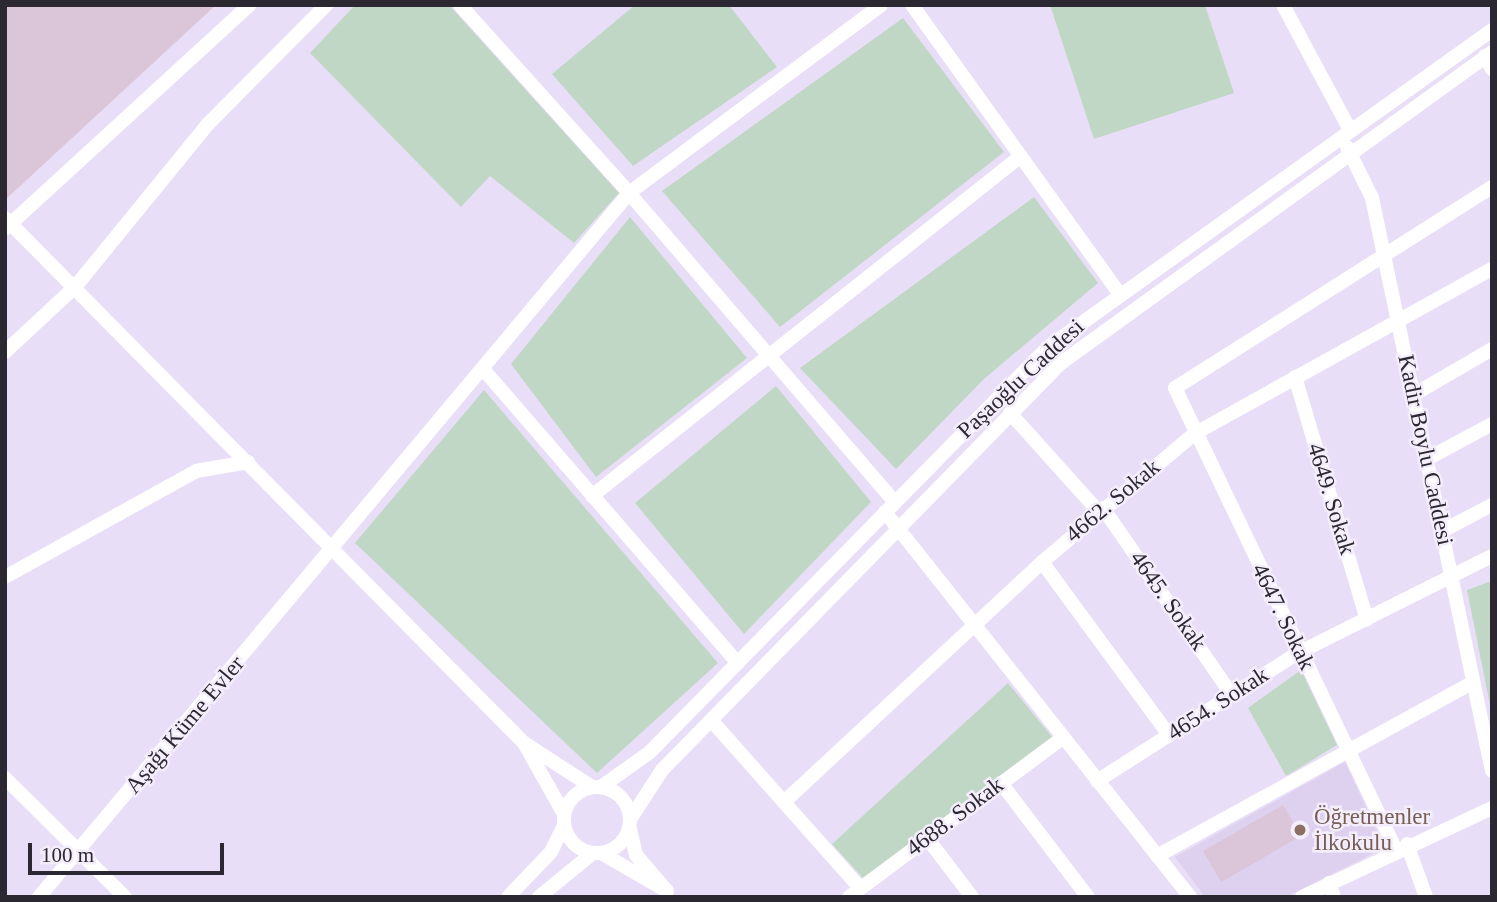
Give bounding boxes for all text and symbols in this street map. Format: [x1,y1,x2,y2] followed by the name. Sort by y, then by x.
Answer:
[952,313,1090,445] street label: Paşaoğlu Caddesi
[1391,352,1459,548] street label: Kadir Boylu Caddesi
[1301,440,1361,558] street label: 4649. Sokak
[1060,453,1166,549] street label: 4662. Sokak
[1124,546,1212,656] street label: 4645. Sokak
[1245,559,1321,675] street label: 4647. Sokak
[119,651,251,799] street label: Aşağı Küme Evler
[1162,661,1274,747] street label: 4654. Sokak
[901,771,1009,863] street label: 4688. Sokak
[1314,803,1430,857] place label: Öğretmenler İlkokulu
[1292,822,1308,838] marker: Öğretmenler İlkokulu
[32,828,228,872] scale bar
[41,843,94,867] text: 100 m

